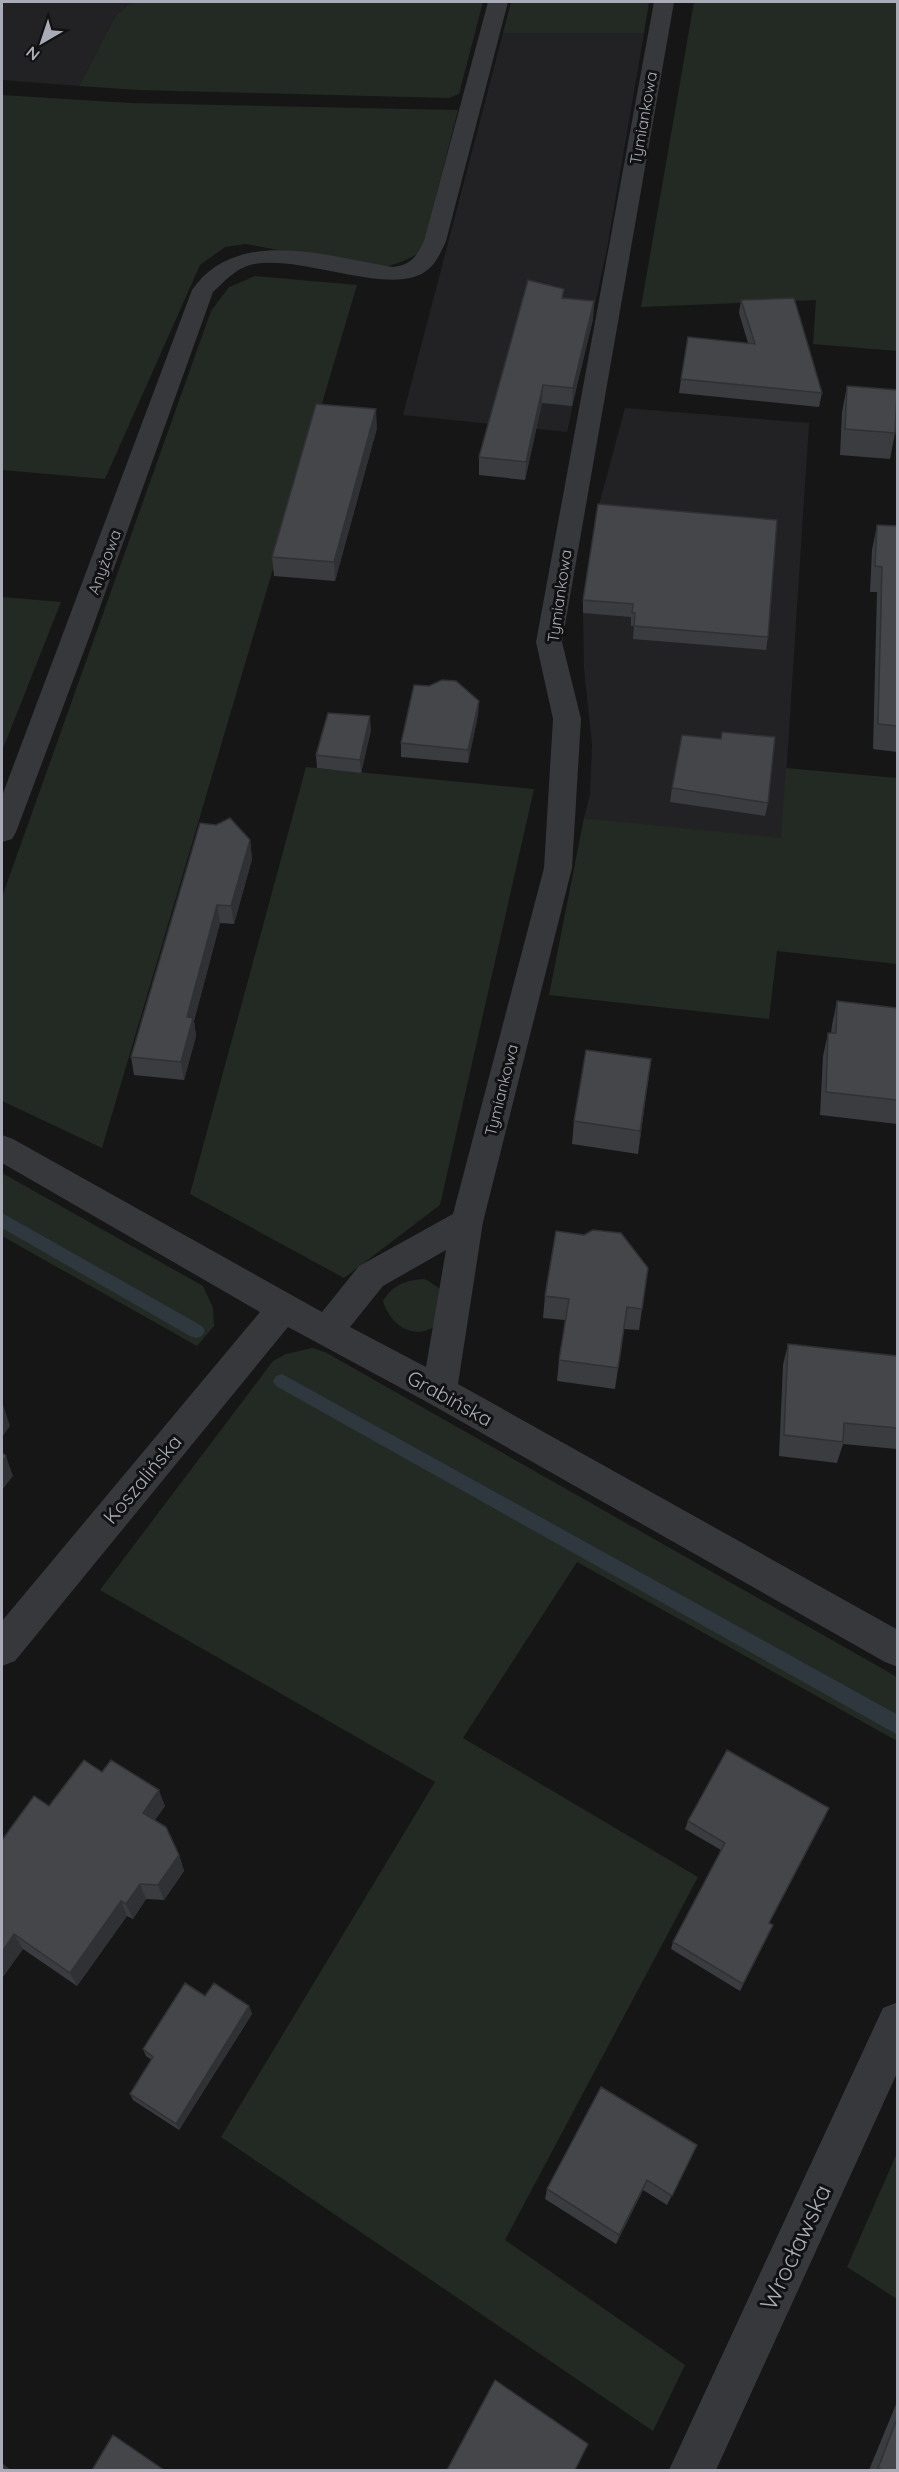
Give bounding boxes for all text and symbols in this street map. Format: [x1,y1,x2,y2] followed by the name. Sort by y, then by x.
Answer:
[12,12,72,72] north arrow
[22,42,43,65] text: N
[625,70,661,166] street label: Tymiankowa
[83,527,125,597] street label: Anyżowa
[543,548,575,644] street label: Tymiankowa
[480,1042,522,1138] street label: Tymiankowa
[403,1364,497,1432] street label: Grabińska
[97,1429,187,1529] street label: Koszalińska
[753,2179,837,2315] street label: Wrocławska

